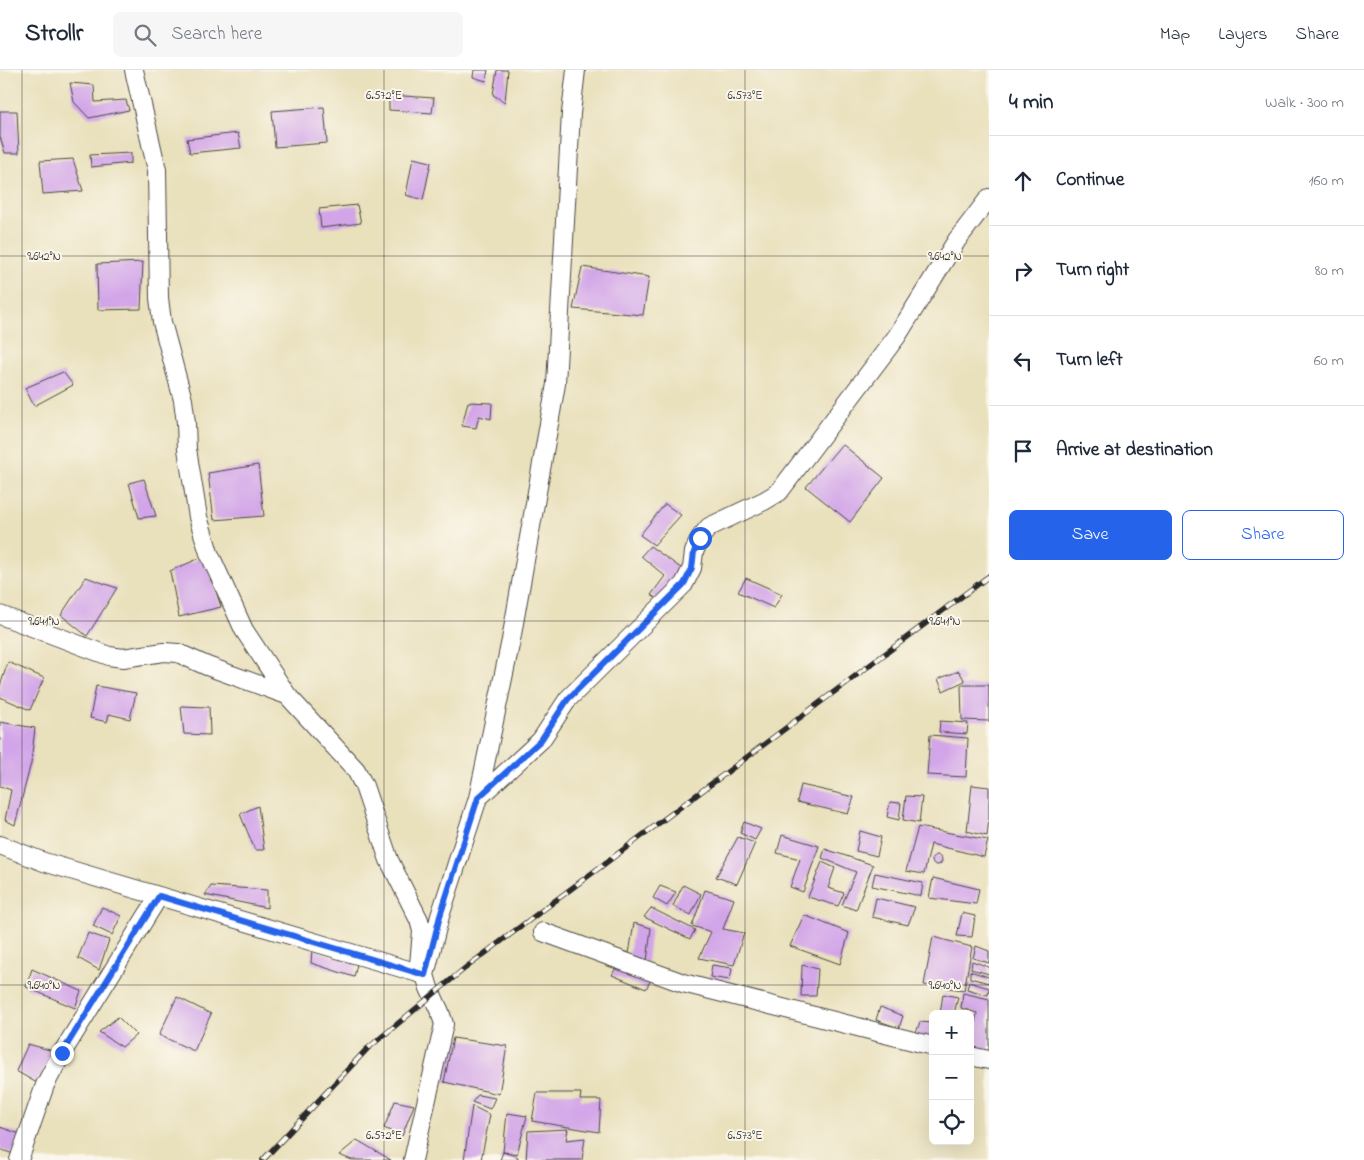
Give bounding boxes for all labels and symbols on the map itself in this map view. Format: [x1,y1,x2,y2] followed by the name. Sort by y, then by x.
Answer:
[366,87,402,105] text: 6.572°E
[728,87,762,105] text: 6.573°E
[27,248,61,266] text: 9.642°N
[928,248,962,266] text: 9.642°N
[689,527,712,550] route start
[28,613,60,631] text: 9.641°N
[929,613,961,631] text: 9.641°N
[28,977,60,995] text: 9.640°N
[929,977,961,995] text: 9.640°N
[51,1042,74,1065] route end
[366,1127,402,1145] text: 6.572°E
[728,1127,762,1145] text: 6.573°E

